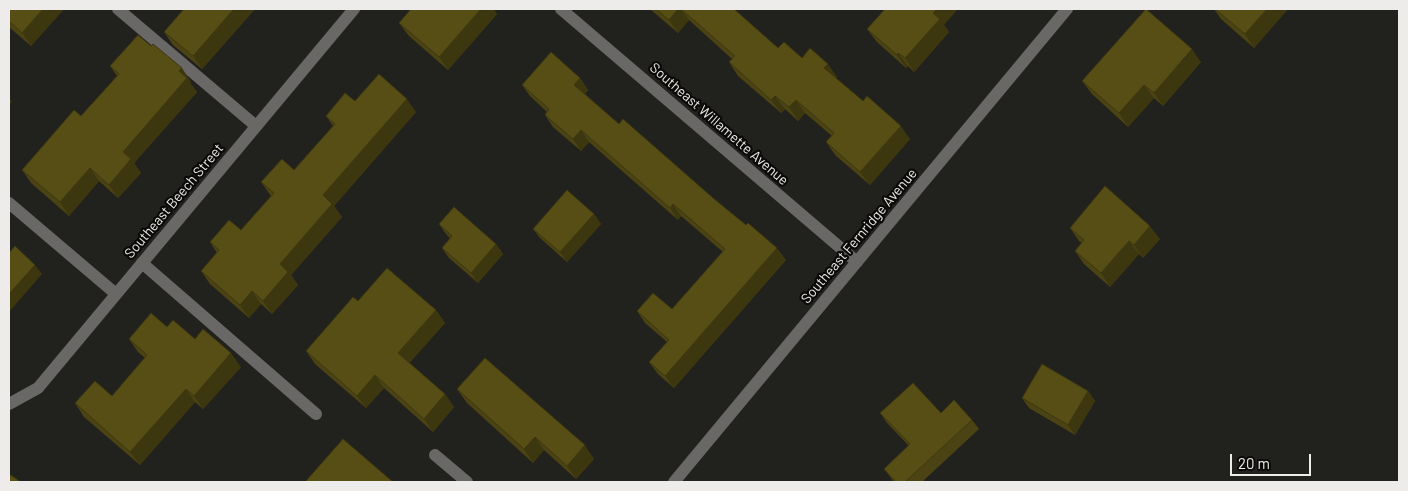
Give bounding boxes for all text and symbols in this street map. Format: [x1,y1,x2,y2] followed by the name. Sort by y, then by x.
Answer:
[646,59,792,189] street label: Southeast Willamette Avenue
[121,140,227,262] street label: Southeast Beech Street
[798,165,920,307] street label: Southeast Fernridge Avenue
[1233,444,1314,476] scale bar
[1238,454,1270,472] text: 20 m

